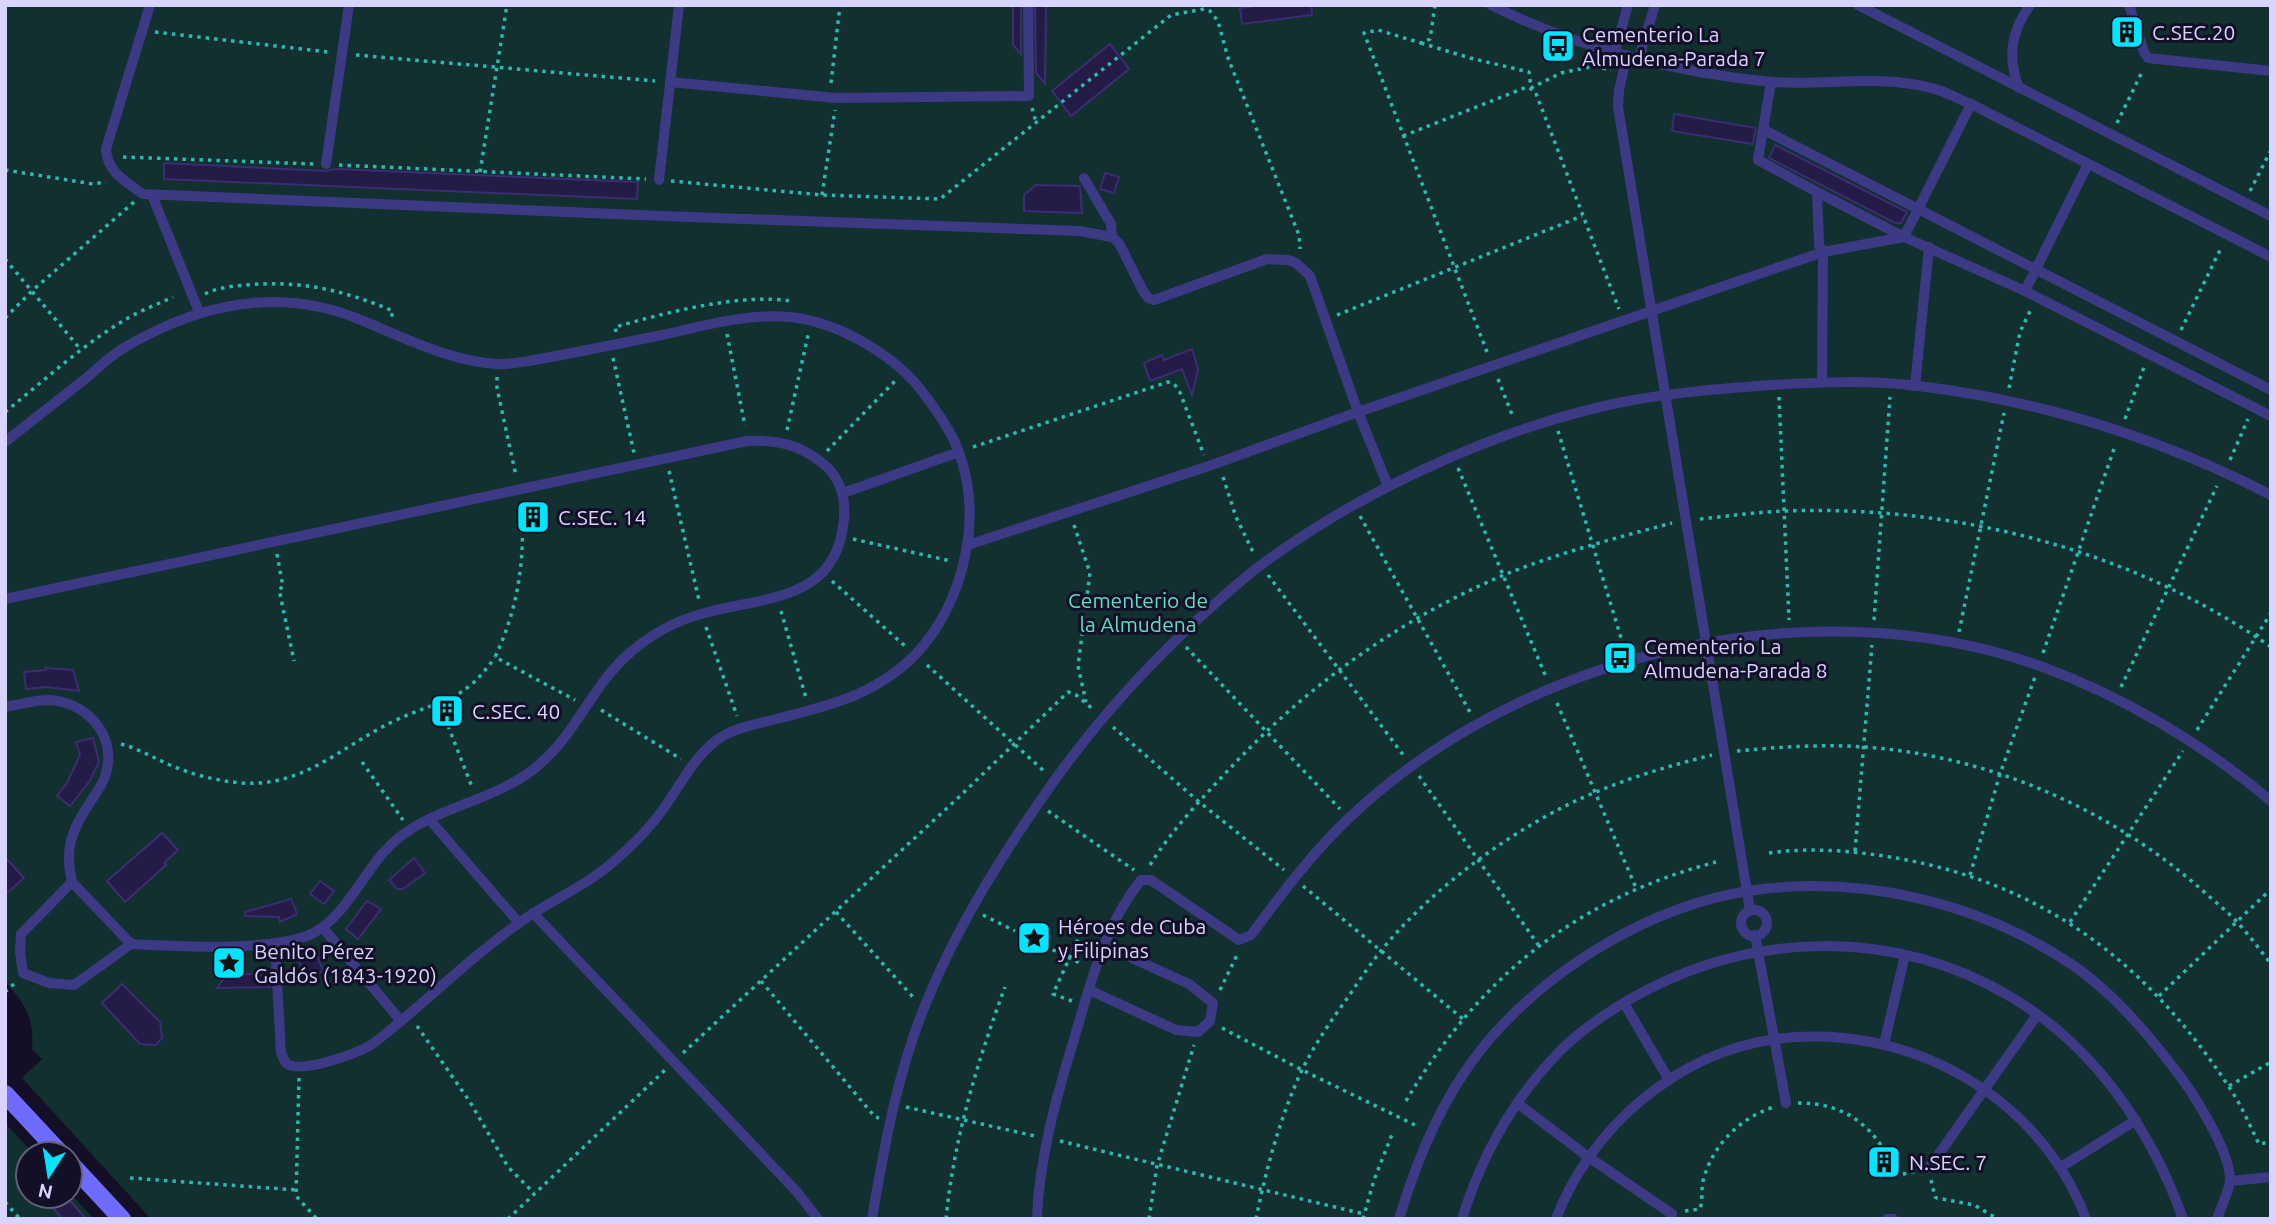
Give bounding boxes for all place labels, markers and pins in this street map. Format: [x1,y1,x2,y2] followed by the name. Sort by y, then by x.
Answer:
[2108,13,2146,51] building icon: C.SEC.20
[2152,20,2235,44] place label: C.SEC.20
[1582,22,1766,70] place label: Cementerio La Almudena-Parada 7
[1539,27,1577,65] bus stop icon: Cementerio La Almudena-Parada 7
[514,498,552,536] building icon: C.SEC. 14
[558,505,646,529] place label: C.SEC. 14
[1644,634,1828,682] place label: Cementerio La Almudena-Parada 8
[1601,639,1639,677] bus stop icon: Cementerio La Almudena-Parada 8
[428,692,466,730] building icon: C.SEC. 40
[472,699,560,723] place label: C.SEC. 40
[1058,914,1206,962] place label: Héroes de Cuba y Filipinas
[1015,919,1053,957] place icon: Héroes de Cuba y Filipinas
[254,939,437,987] place label: Benito Pérez Galdós (1843-1920)
[210,944,248,982] place icon: Benito Pérez Galdós (1843-1920)
[1865,1143,1903,1181] building icon: N.SEC. 7
[1909,1150,1987,1174] place label: N.SEC. 7

